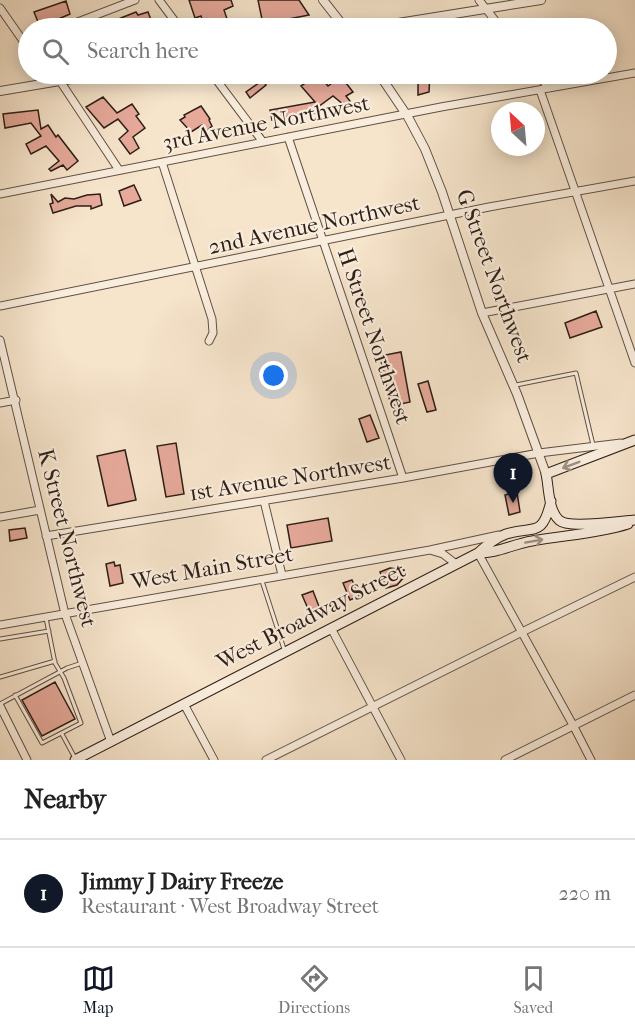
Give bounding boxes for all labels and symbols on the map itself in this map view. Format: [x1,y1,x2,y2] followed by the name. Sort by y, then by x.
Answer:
[161,90,372,156] street label: 3rd Avenue Northwest
[491,102,545,156] north arrow
[451,186,537,366] street label: G Street Northwest
[206,190,422,260] street label: 2nd Avenue Northwest
[332,245,416,427] street label: H Street Northwest
[259,361,288,390] your location
[32,446,102,630] street label: K Street Northwest
[187,449,393,507] street label: 1st Avenue Northwest
[494,454,532,503] pin: 1
[562,460,581,471] one-way arrow
[524,535,544,546] one-way arrow
[128,541,295,595] street label: West Main Street
[211,557,410,675] street label: West Broadway Street

